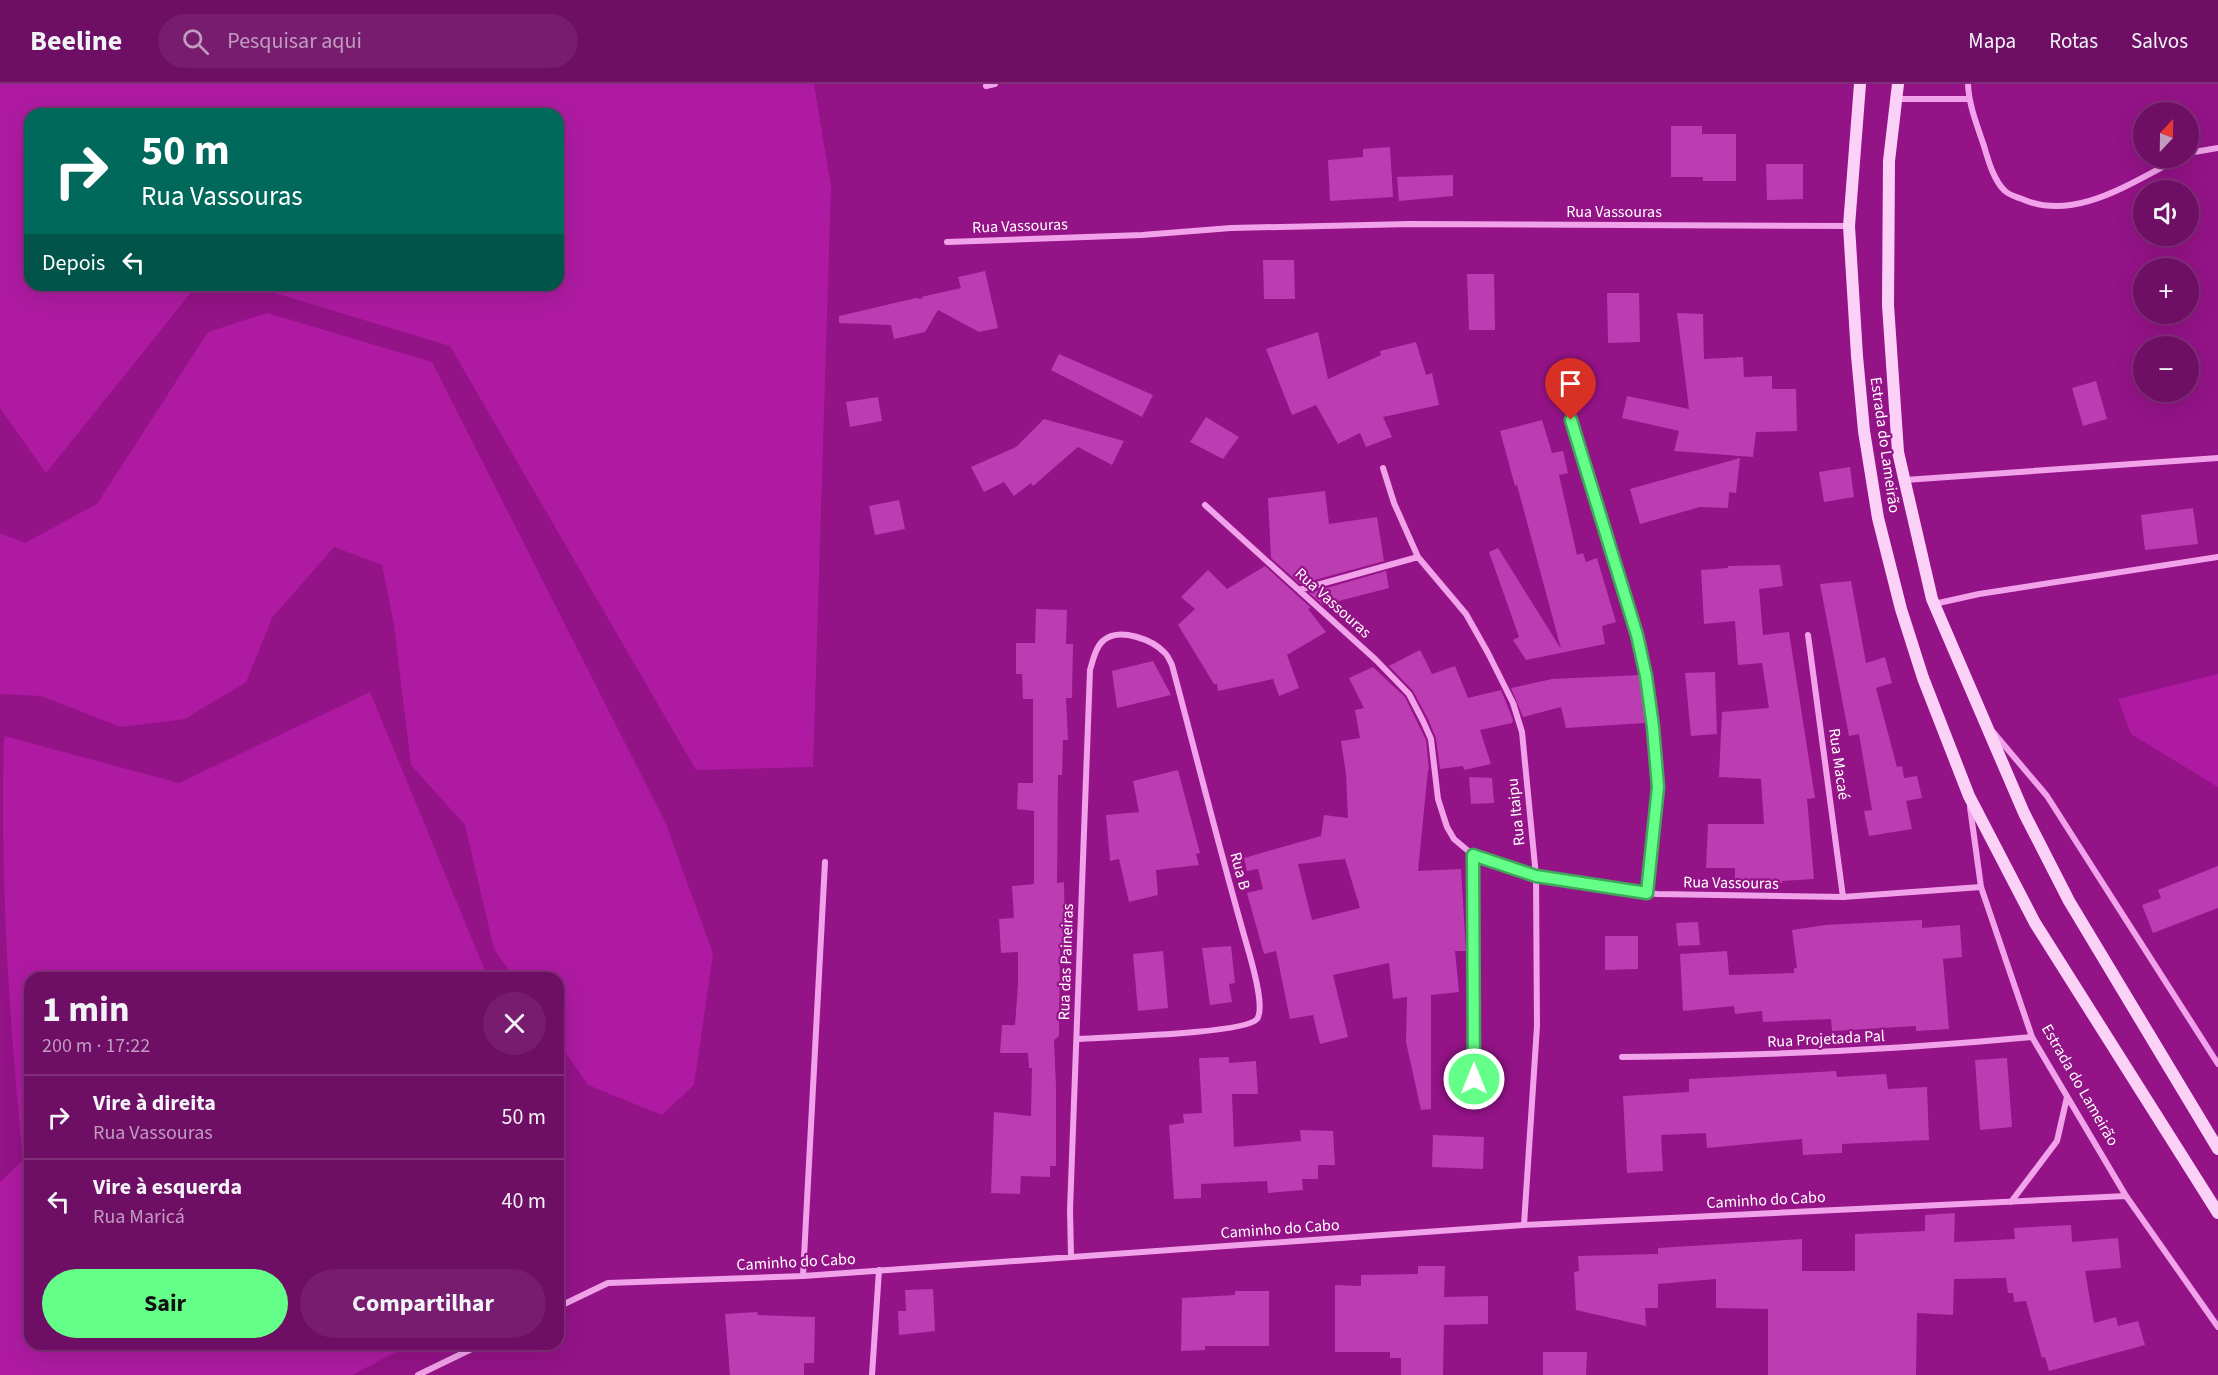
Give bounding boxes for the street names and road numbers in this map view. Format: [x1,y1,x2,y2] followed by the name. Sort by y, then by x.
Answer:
[1566,201,1662,223] street label: Rua Vassouras
[972,213,1069,239] street label: Rua Vassouras
[1865,376,1905,514] street label: Estrada do Lameirão
[1290,563,1376,643] street label: Rua Vassouras
[1823,727,1855,801] street label: Rua Macaé
[1502,777,1530,847] street label: Rua Itaipu
[1224,850,1256,892] street label: Rua B
[1683,871,1779,895] street label: Rua Vassouras
[1053,903,1079,1021] street label: Rua das Paineiras
[2036,1020,2124,1150] street label: Estrada do Lameirão
[1767,1025,1885,1053] street label: Rua Projetada Pal
[1706,1186,1826,1214] street label: Caminho do Cabo
[1220,1214,1340,1244] street label: Caminho do Cabo
[736,1248,856,1276] street label: Caminho do Cabo

